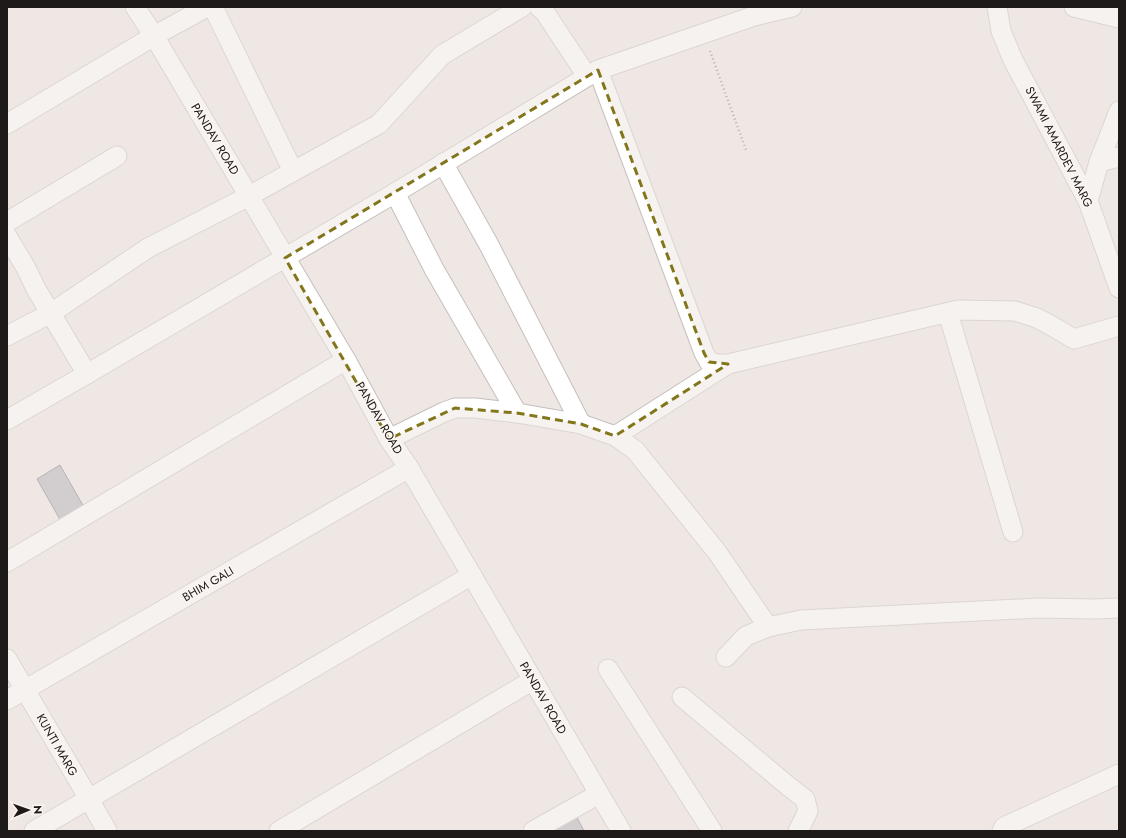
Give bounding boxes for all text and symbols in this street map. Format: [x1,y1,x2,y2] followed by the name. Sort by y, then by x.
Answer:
[1021,83,1097,211] street label: SWAMI AMARDEV MARG
[186,100,244,178] street label: PANDAV ROAD
[351,378,407,458] street label: PANDAV ROAD
[179,562,237,606] street label: BHIM GALI
[515,658,571,738] street label: PANDAV ROAD
[32,710,82,780] street label: KUNTI MARG
[8,790,48,830] north arrow
[30,805,46,814] text: N

